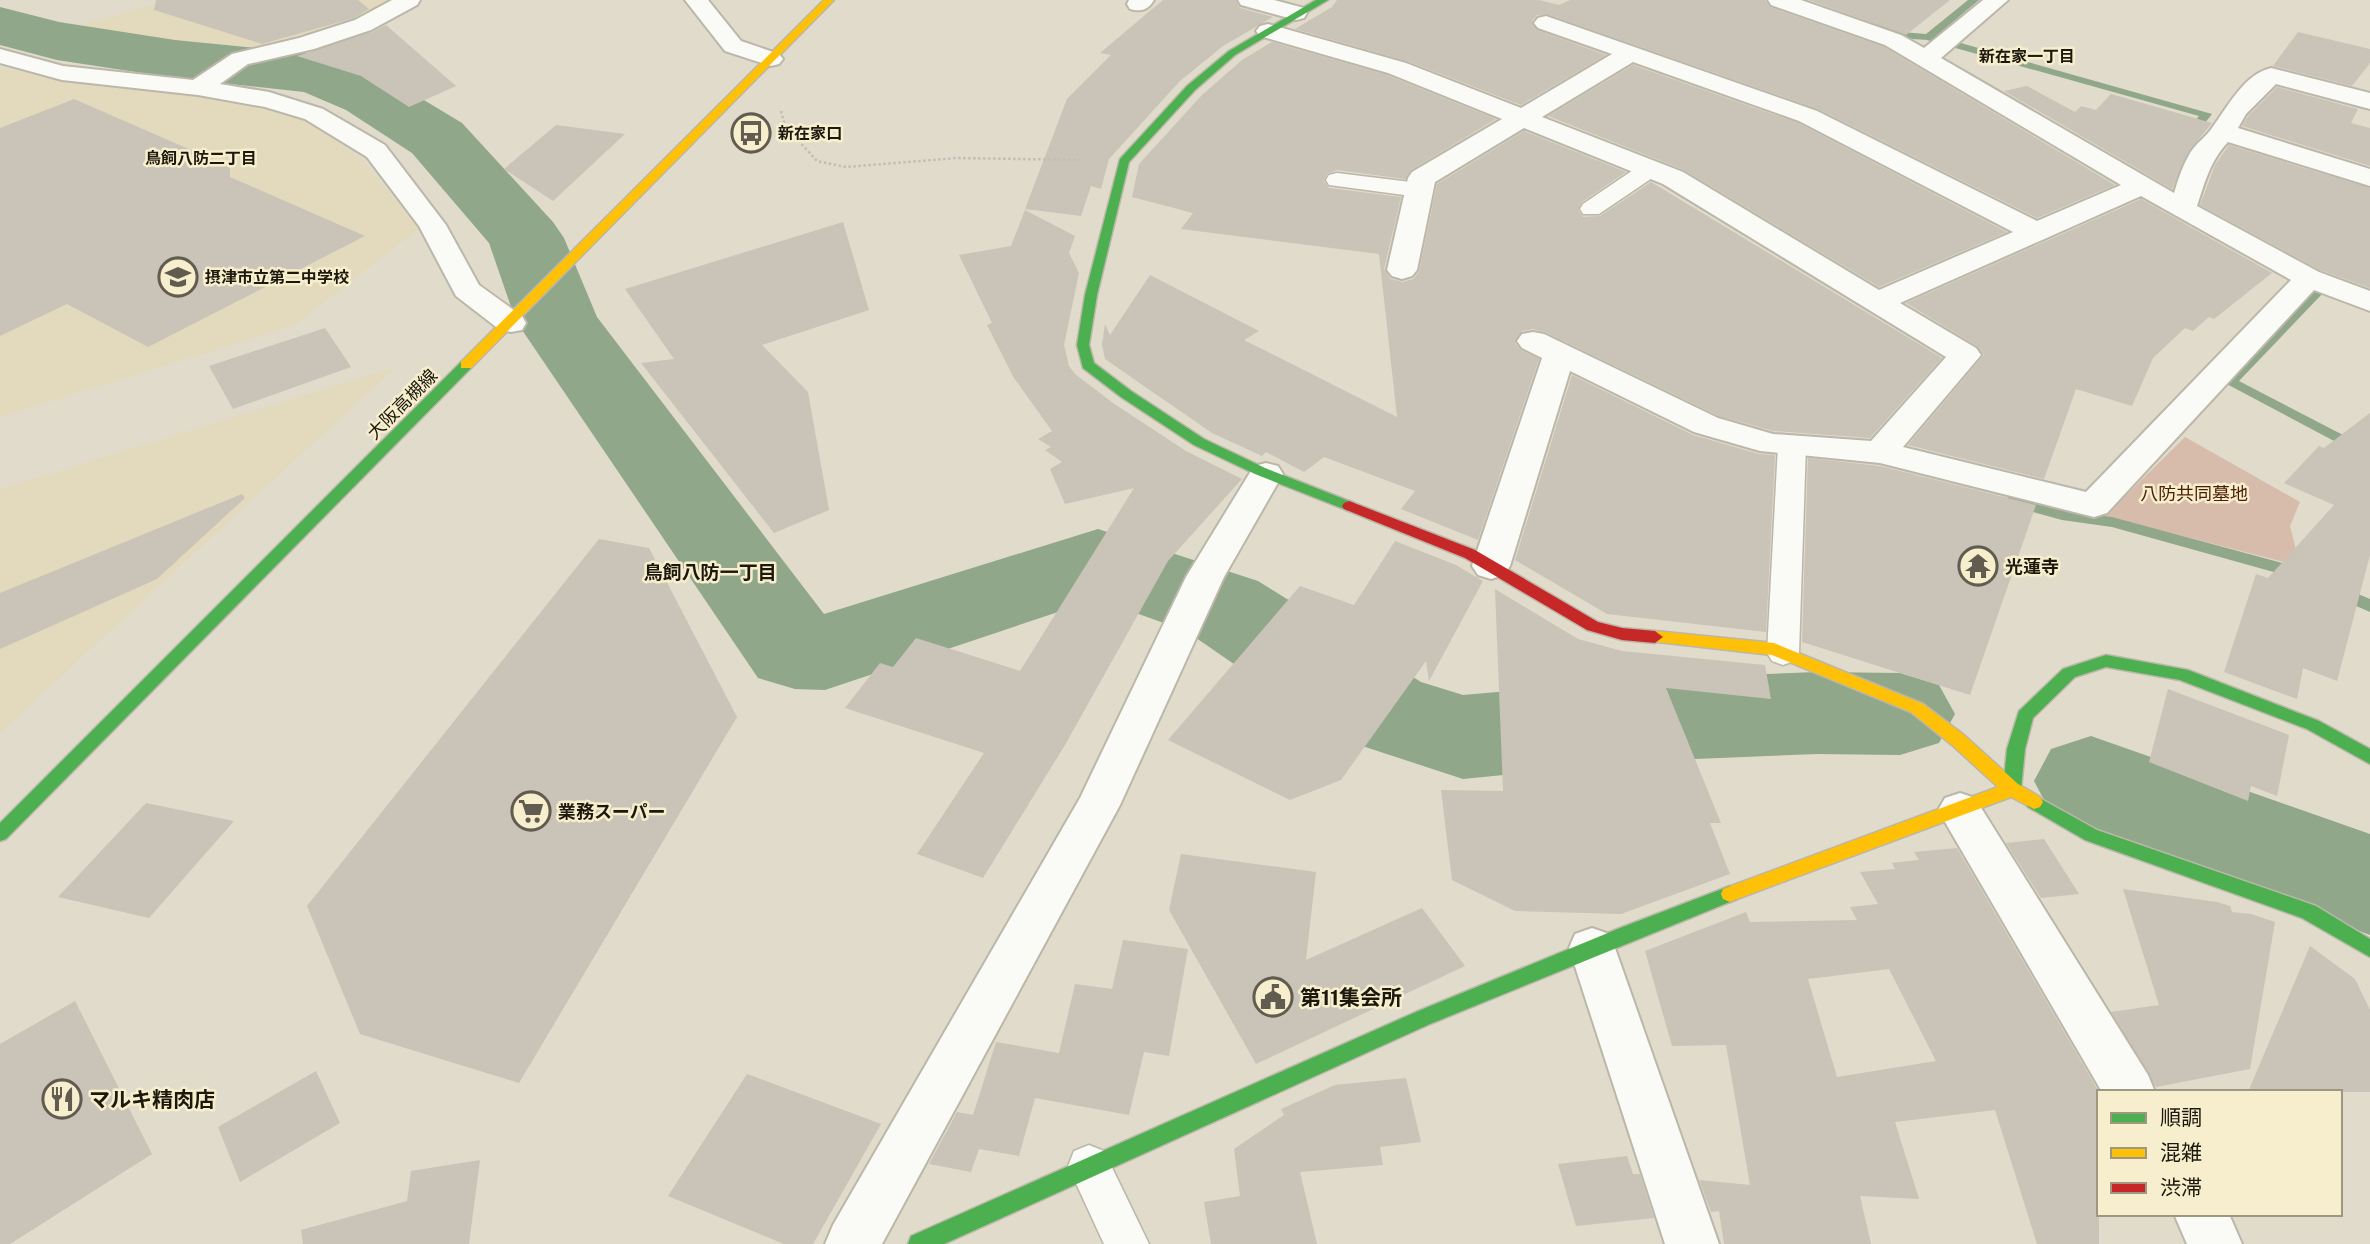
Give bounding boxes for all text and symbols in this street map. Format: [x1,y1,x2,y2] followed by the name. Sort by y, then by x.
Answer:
[1979,47,2075,66] district label: 新在家一丁目
[730,112,772,154] bus stop icon: 新在家口
[778,124,842,143] place label: 新在家口
[145,149,257,168] district label: 鳥飼八防二丁目
[157,256,199,298] school or university icon: 摂津市立第二中学校
[205,268,349,287] place label: 摂津市立第二中学校
[363,365,441,443] street label: 大阪高槻線
[2140,483,2248,504] park label: 八防共同墓地
[1957,545,1999,587] temple icon: 光蓮寺
[2005,556,2059,577] place label: 光蓮寺
[643,561,777,583] district label: 鳥飼八防一丁目
[510,790,552,832] supermarket icon: 業務スーパー
[558,801,666,822] place label: 業務スーパー
[1252,976,1294,1018] public building icon: 第11集会所
[1300,985,1402,1010] place label: 第11集会所
[41,1078,83,1120] restaurant icon: マルキ精肉店
[89,1087,215,1112] place label: マルキ精肉店
[2097,1090,2342,1216] legend
[2160,1105,2202,1130] text: 順調
[2160,1140,2202,1165] text: 混雑
[2160,1175,2202,1200] text: 渋滞

